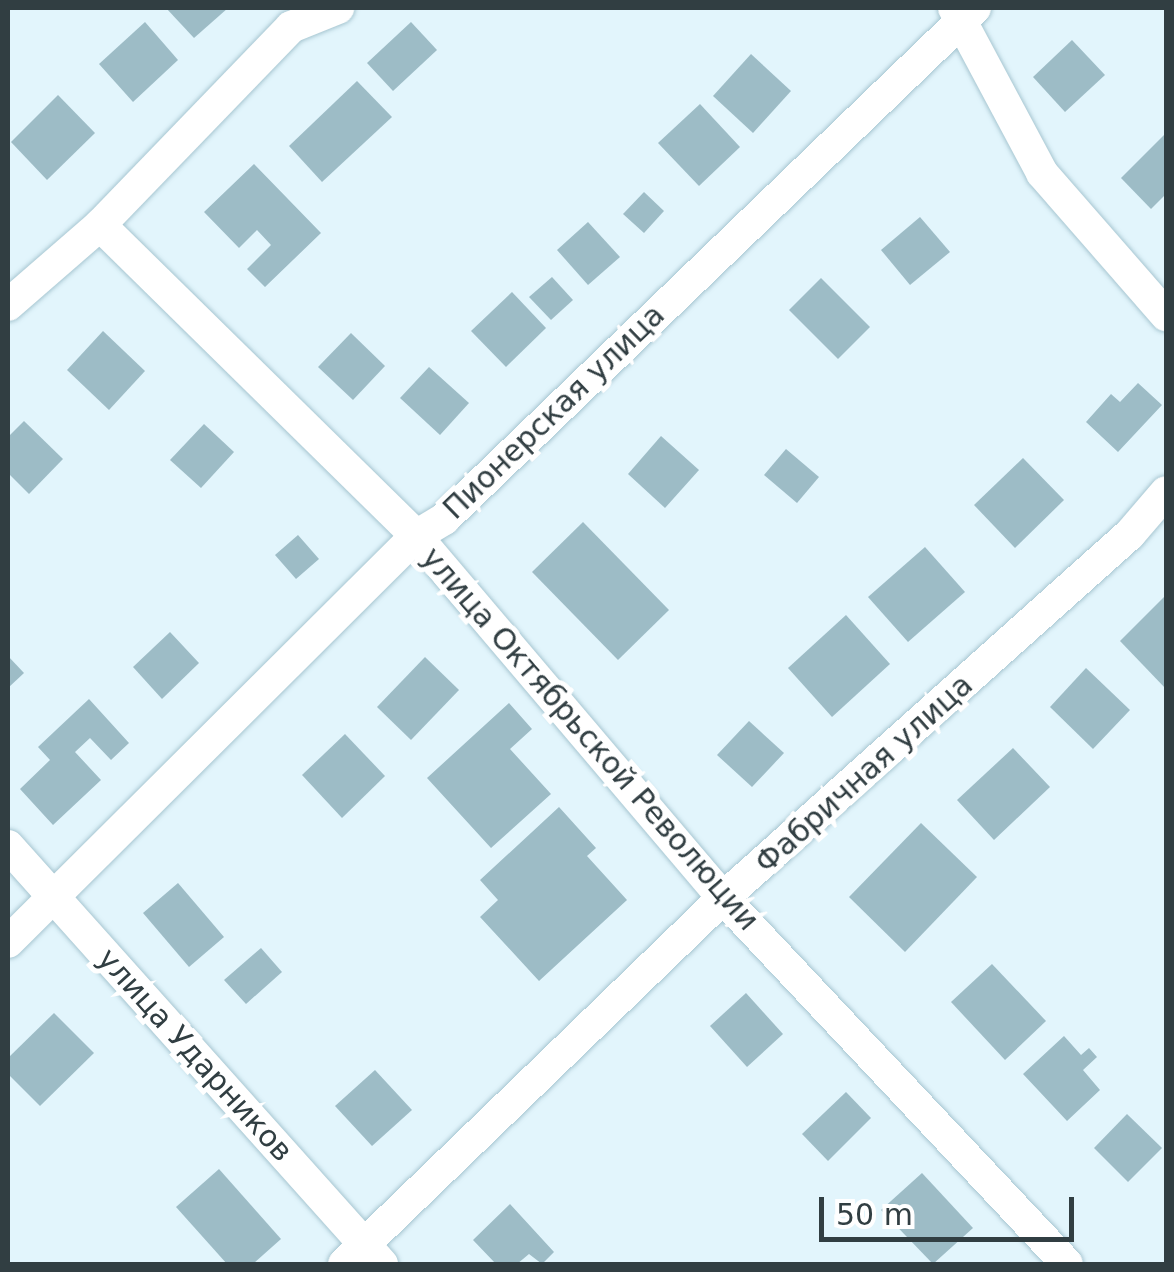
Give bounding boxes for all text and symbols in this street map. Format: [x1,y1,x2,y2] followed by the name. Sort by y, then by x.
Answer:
[436,297,672,527] street label: Пионерская улица
[414,540,766,938] street label: улица Октябрьской Революции
[748,667,980,881] street label: Фабричная улица
[90,941,300,1169] street label: улица Ударников
[824,1177,1079,1239] scale bar
[836,1197,913,1232] text: 50 m

